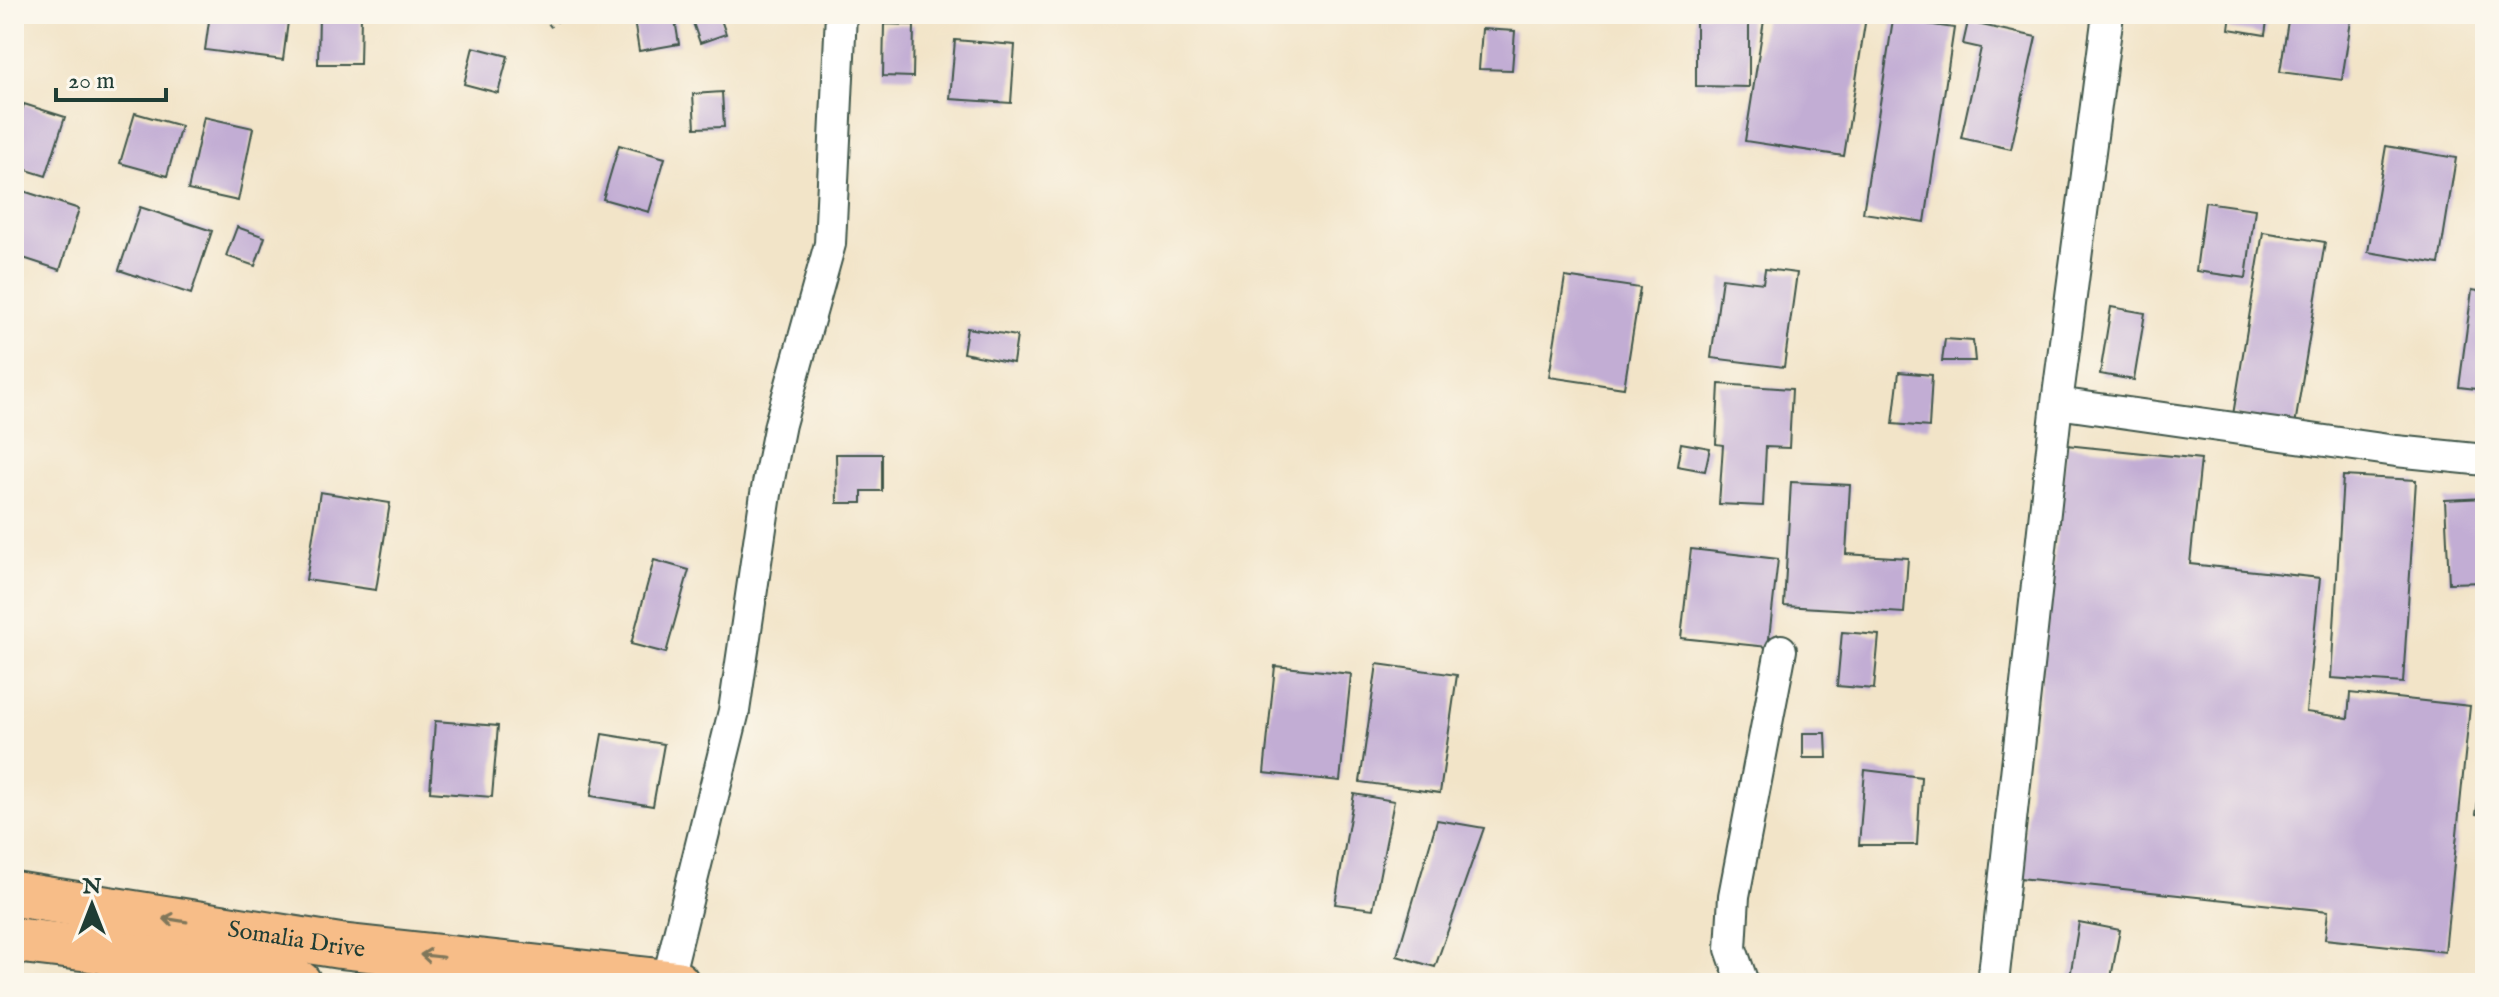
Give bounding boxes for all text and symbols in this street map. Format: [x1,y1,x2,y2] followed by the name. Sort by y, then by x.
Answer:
[56,52,166,102] scale bar
[68,66,115,97] text: 20 m
[52,865,132,945] north arrow
[81,873,102,901] text: N
[163,911,188,926] one-way arrow
[225,914,367,966] street label: Somalia Drive
[420,949,446,964] one-way arrow

